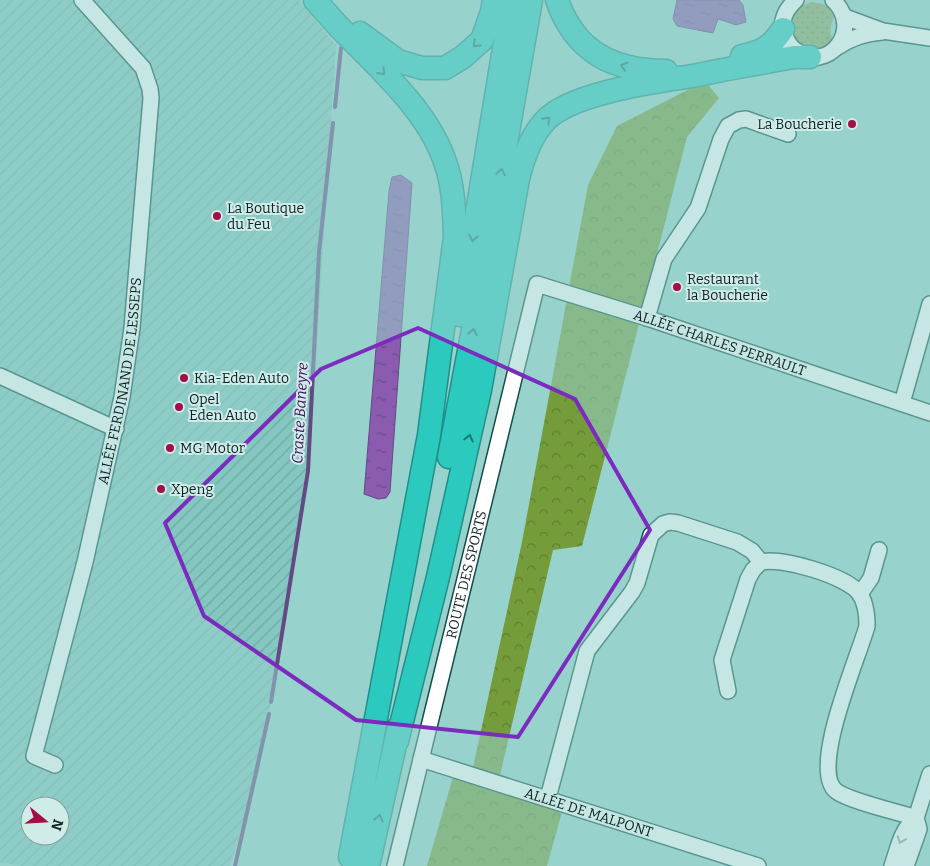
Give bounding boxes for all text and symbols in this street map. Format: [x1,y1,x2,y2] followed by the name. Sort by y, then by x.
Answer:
[473,38,482,47] one-way arrow
[620,62,629,72] one-way arrow
[376,66,385,75] one-way arrow
[757,116,842,133] place label: La Boucherie
[541,117,550,126] one-way arrow
[846,118,858,130] marker: La Boucherie
[495,168,505,177] one-way arrow
[227,200,304,233] place label: La Boutique du Feu
[211,210,223,222] marker: La Boutique du Feu
[468,234,478,243] one-way arrow
[687,271,768,304] place label: Restaurant la Boucherie
[94,277,145,486] street label: ALLÉE FERDINAND DE LESSEPS
[671,281,683,293] marker: Restaurant la Boucherie
[631,306,808,379] street label: ALLÉE CHARLES PERRAULT
[467,328,477,337] one-way arrow
[288,361,312,464] water label: Craste Baneyre
[194,370,289,387] place label: Kia-Eden Auto
[178,372,190,384] marker: Kia-Eden Auto
[189,391,256,424] place label: Opel Eden Auto
[173,401,185,413] marker: Opel Eden Auto
[463,434,474,443] one-way arrow
[180,440,245,457] place label: MG Motor
[164,442,176,454] marker: MG Motor
[171,481,213,498] place label: Xpeng
[155,483,167,495] marker: Xpeng
[442,509,490,640] street label: ROUTE DES SPORTS
[522,784,655,841] street label: ALLÉE DE MALPONT
[20,796,70,846] north arrow
[373,814,383,823] one-way arrow
[47,817,67,833] text: N
[897,835,907,844] one-way arrow

